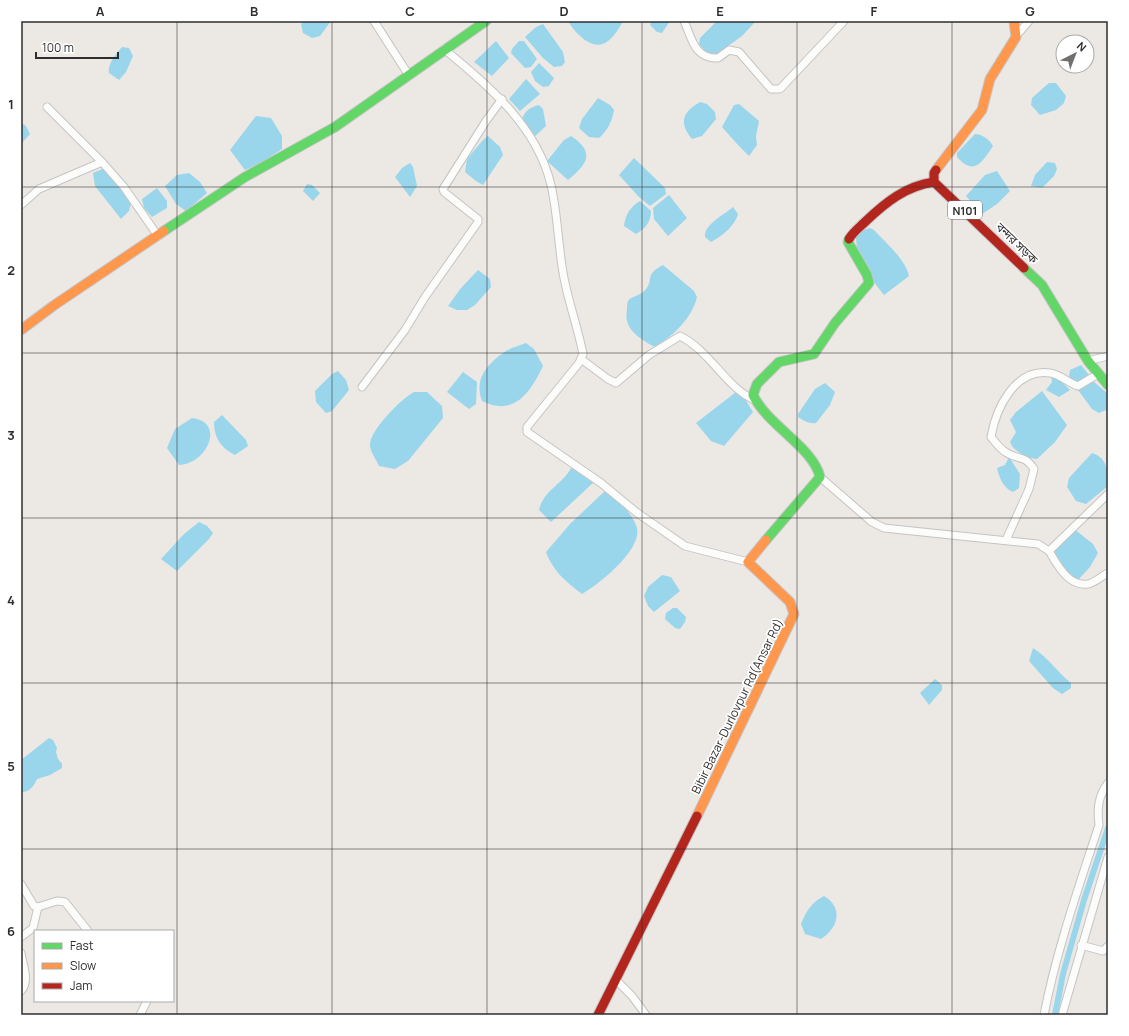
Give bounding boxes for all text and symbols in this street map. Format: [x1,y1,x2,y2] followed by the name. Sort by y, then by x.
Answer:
[96,2,105,20] text: A
[250,2,258,20] text: B
[405,2,415,20] text: C
[559,2,569,20] text: D
[716,2,724,20] text: E
[871,2,878,20] text: F
[1025,2,1035,20] text: G
[36,34,118,60] scale bar
[1055,34,1095,74] north arrow
[1074,38,1090,54] text: N
[42,39,74,56] text: 100 m
[8,95,14,113] text: 1
[948,201,982,219] road number: N101
[991,218,1042,268] street label: বন্দর সড়ক
[7,261,15,279] text: 2
[7,426,15,444] text: 3
[7,591,15,609] text: 4
[687,616,787,796] street label: Bibir Bazar-Durlovpur Rd(Ansar Rd)
[7,757,15,775] text: 5
[7,922,15,940] text: 6
[34,930,174,1002] legend
[70,937,94,954] text: Fast
[70,957,96,974] text: Slow
[70,977,92,994] text: Jam

